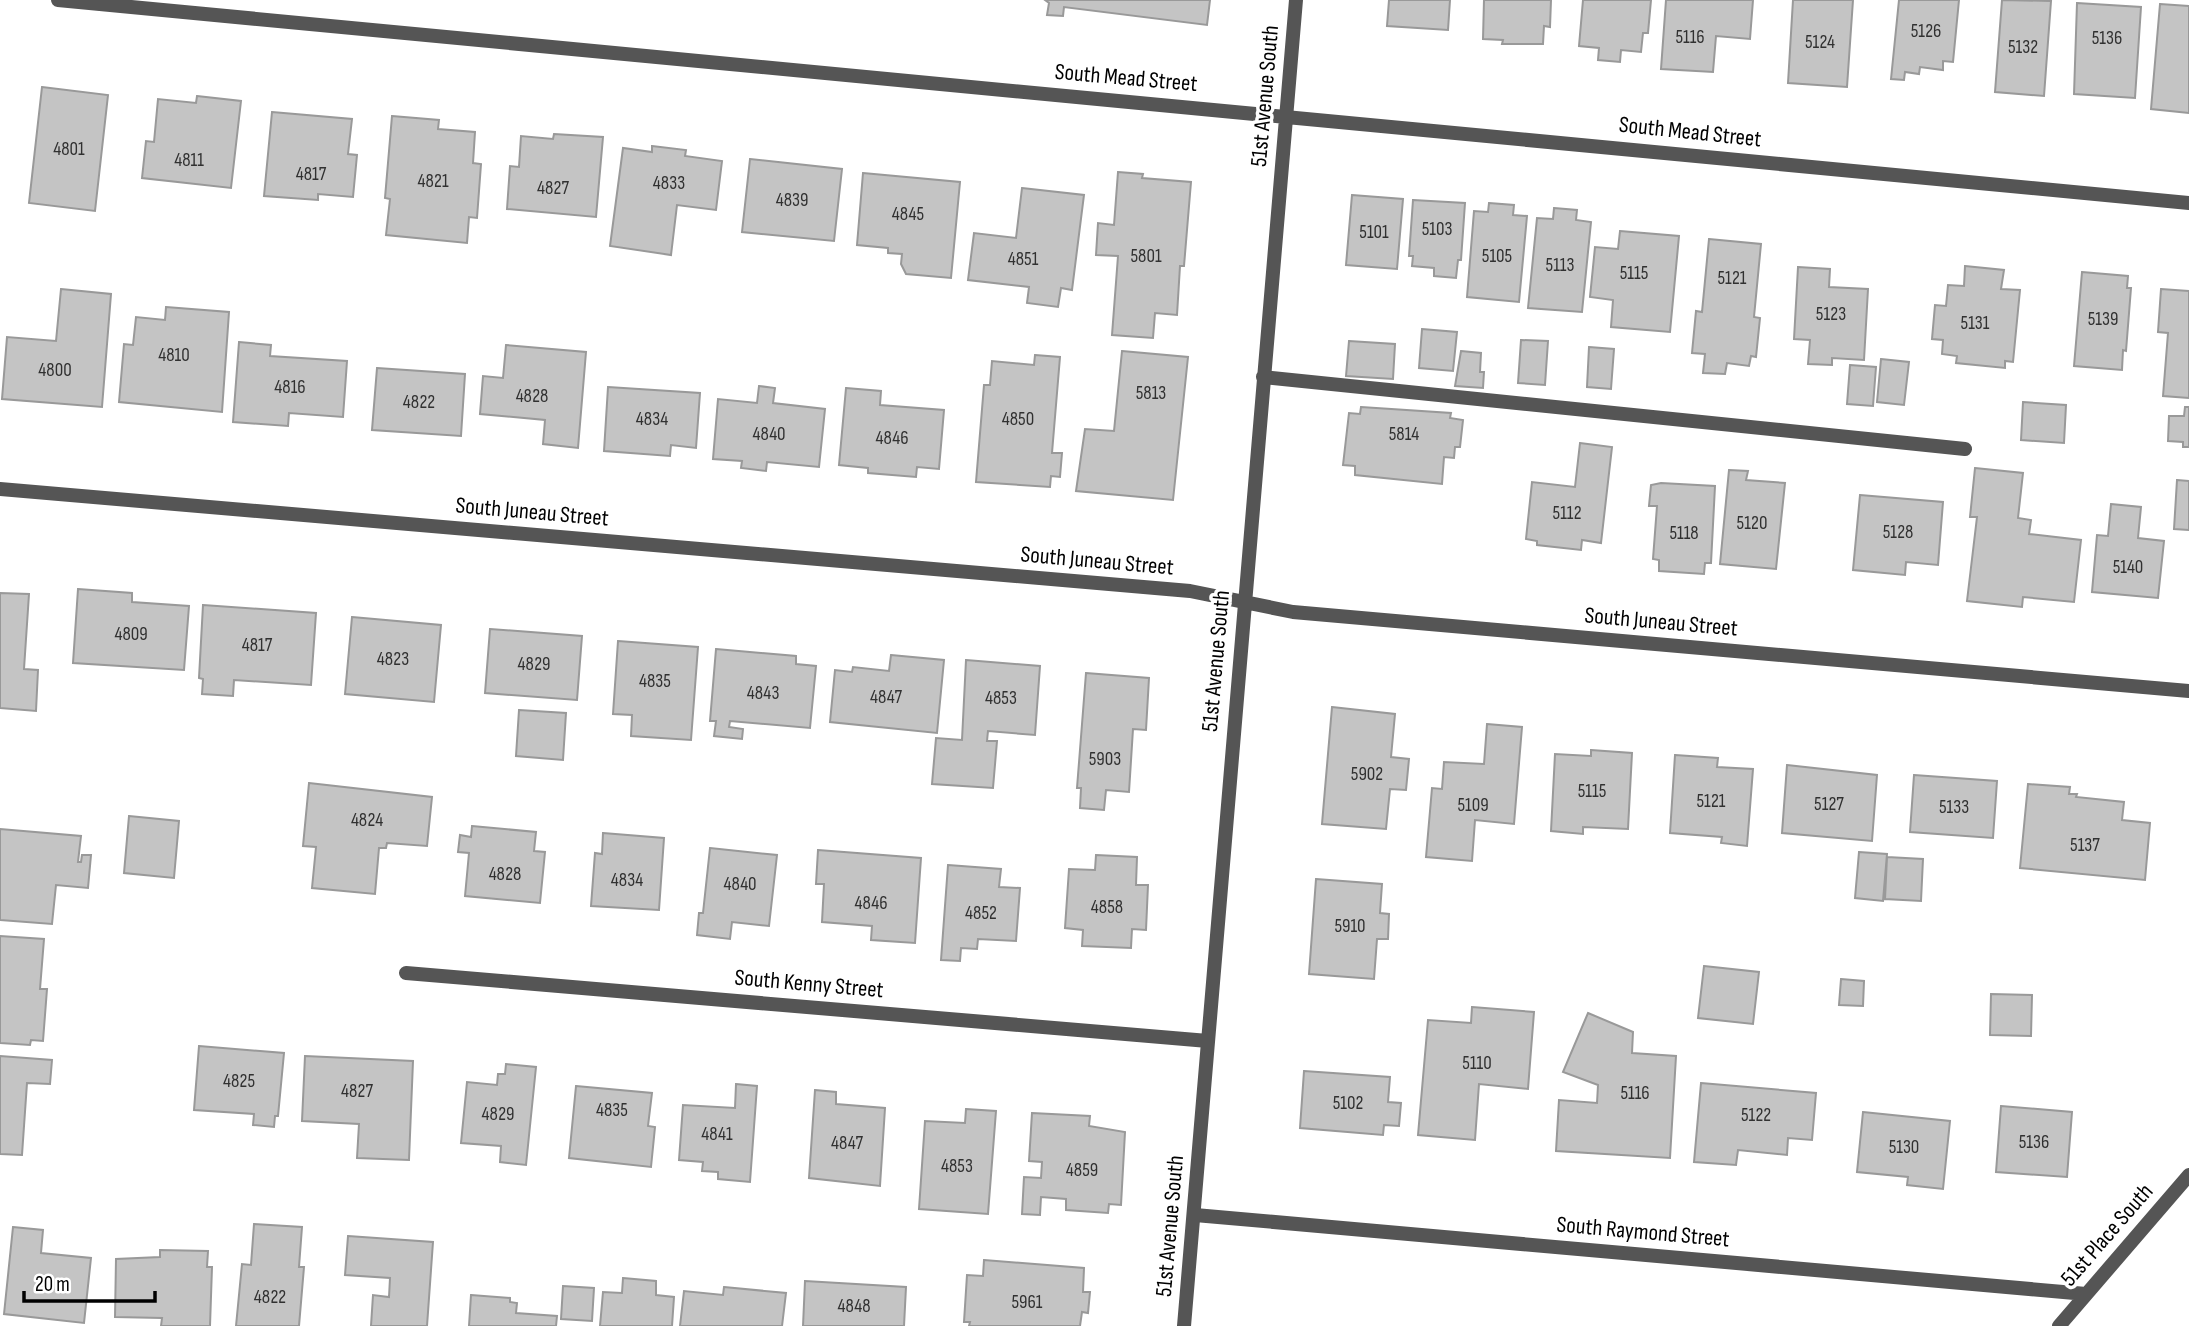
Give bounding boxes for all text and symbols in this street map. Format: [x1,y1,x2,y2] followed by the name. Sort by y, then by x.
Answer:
[1911,20,1941,43] house number: 5126
[1245,24,1285,168] street label: 51st Avenue South
[1675,26,1705,49] house number: 5116
[2092,27,2122,50] house number: 5136
[1805,31,1835,54] house number: 5124
[2008,36,2038,59] house number: 5132
[1054,58,1198,98] street label: South Mead Street
[1617,111,1763,153] street label: South Mead Street
[53,138,85,161] house number: 4801
[174,149,204,172] house number: 4811
[296,163,327,186] house number: 4817
[417,170,449,193] house number: 4821
[653,172,685,195] house number: 4833
[537,177,569,200] house number: 4827
[776,189,808,212] house number: 4839
[892,203,924,226] house number: 4845
[1422,218,1452,241] house number: 5103
[1359,221,1389,244] house number: 5101
[1130,245,1162,268] house number: 5801
[1482,245,1512,268] house number: 5105
[1008,248,1039,271] house number: 4851
[1546,254,1574,277] house number: 5113
[1620,262,1648,285] house number: 5115
[1717,267,1747,290] house number: 5121
[1816,303,1846,326] house number: 5123
[2088,308,2118,331] house number: 5139
[1961,312,1990,335] house number: 5131
[158,344,190,367] house number: 4810
[38,359,72,382] house number: 4800
[274,376,306,399] house number: 4816
[1136,382,1166,405] house number: 5813
[516,385,548,408] house number: 4828
[403,391,435,414] house number: 4822
[636,408,668,431] house number: 4834
[1002,408,1034,431] house number: 4850
[752,423,786,446] house number: 4840
[1389,423,1419,446] house number: 5814
[876,427,908,450] house number: 4846
[454,491,610,533] street label: South Juneau Street
[1553,502,1581,525] house number: 5112
[1737,512,1767,535] house number: 5120
[1883,521,1913,544] house number: 5128
[1669,522,1699,545] house number: 5118
[1019,540,1175,582] street label: South Juneau Street
[2113,556,2143,579] house number: 5140
[1196,589,1236,733] street label: 51st Avenue South
[1583,601,1739,643] street label: South Juneau Street
[114,623,148,646] house number: 4809
[242,634,273,657] house number: 4817
[377,648,409,671] house number: 4823
[518,653,550,676] house number: 4829
[639,670,671,693] house number: 4835
[747,682,779,705] house number: 4843
[870,686,902,709] house number: 4847
[985,687,1017,710] house number: 4853
[1089,748,1121,771] house number: 5903
[1351,763,1383,786] house number: 5902
[1578,780,1606,803] house number: 5115
[1696,790,1726,813] house number: 5121
[1814,793,1844,816] house number: 5127
[1457,794,1489,817] house number: 5109
[1939,796,1969,819] house number: 5133
[351,809,383,832] house number: 4824
[2070,834,2100,857] house number: 5137
[489,863,521,886] house number: 4828
[611,869,643,892] house number: 4834
[723,873,757,896] house number: 4840
[855,892,887,915] house number: 4846
[1091,896,1123,919] house number: 4858
[965,902,997,925] house number: 4852
[1334,915,1366,938] house number: 5910
[733,964,885,1004] street label: South Kenny Street
[1462,1052,1492,1075] house number: 5110
[223,1070,255,1093] house number: 4825
[341,1080,373,1103] house number: 4827
[1620,1082,1650,1105] house number: 5116
[1333,1092,1363,1115] house number: 5102
[596,1099,628,1122] house number: 4835
[482,1103,514,1126] house number: 4829
[1741,1104,1771,1127] house number: 5122
[701,1123,733,1146] house number: 4841
[2019,1131,2049,1154] house number: 5136
[831,1132,863,1155] house number: 4847
[1889,1136,1919,1159] house number: 5130
[1150,1154,1190,1298] street label: 51st Avenue South
[941,1155,973,1178] house number: 4853
[1066,1159,1098,1182] house number: 4859
[2055,1178,2159,1292] street label: 51st Place South
[1555,1210,1731,1254] street label: South Raymond Street
[24,1260,156,1304] scale bar
[35,1272,70,1297] text: 20 m
[254,1286,286,1309] house number: 4822
[1011,1291,1043,1314] house number: 5961
[837,1295,871,1318] house number: 4848

